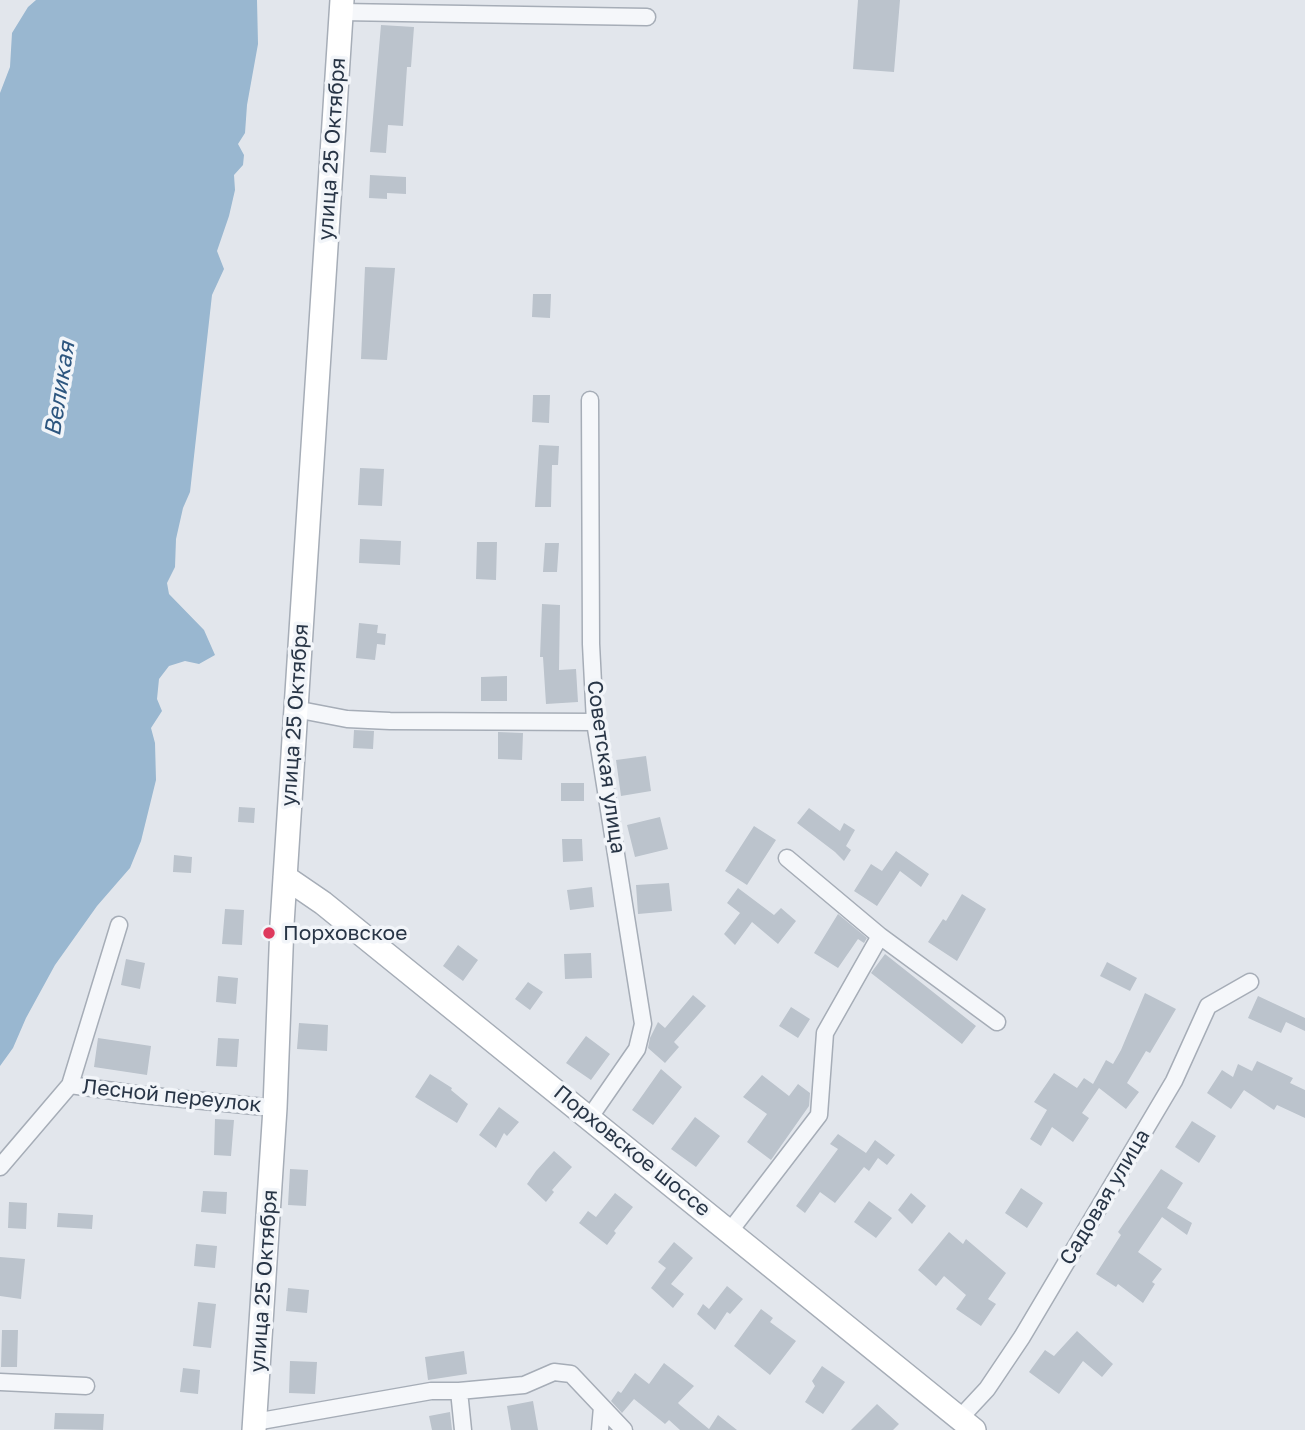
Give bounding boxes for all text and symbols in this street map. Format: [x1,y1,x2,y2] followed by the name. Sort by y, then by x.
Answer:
[313,57,351,241] street label: улица 25 Октября
[39,340,81,438] water label: Великая
[276,623,314,807] street label: улица 25 Октября
[581,679,631,855] street label: Советская улица
[283,920,407,946] place label: Порховское
[261,925,277,941] marker: Порховское
[81,1074,263,1118] street label: Лесной переулок
[549,1080,715,1222] street label: Порховское шоссе
[1055,1125,1155,1269] street label: Садовая улица
[245,1189,283,1373] street label: улица 25 Октября

